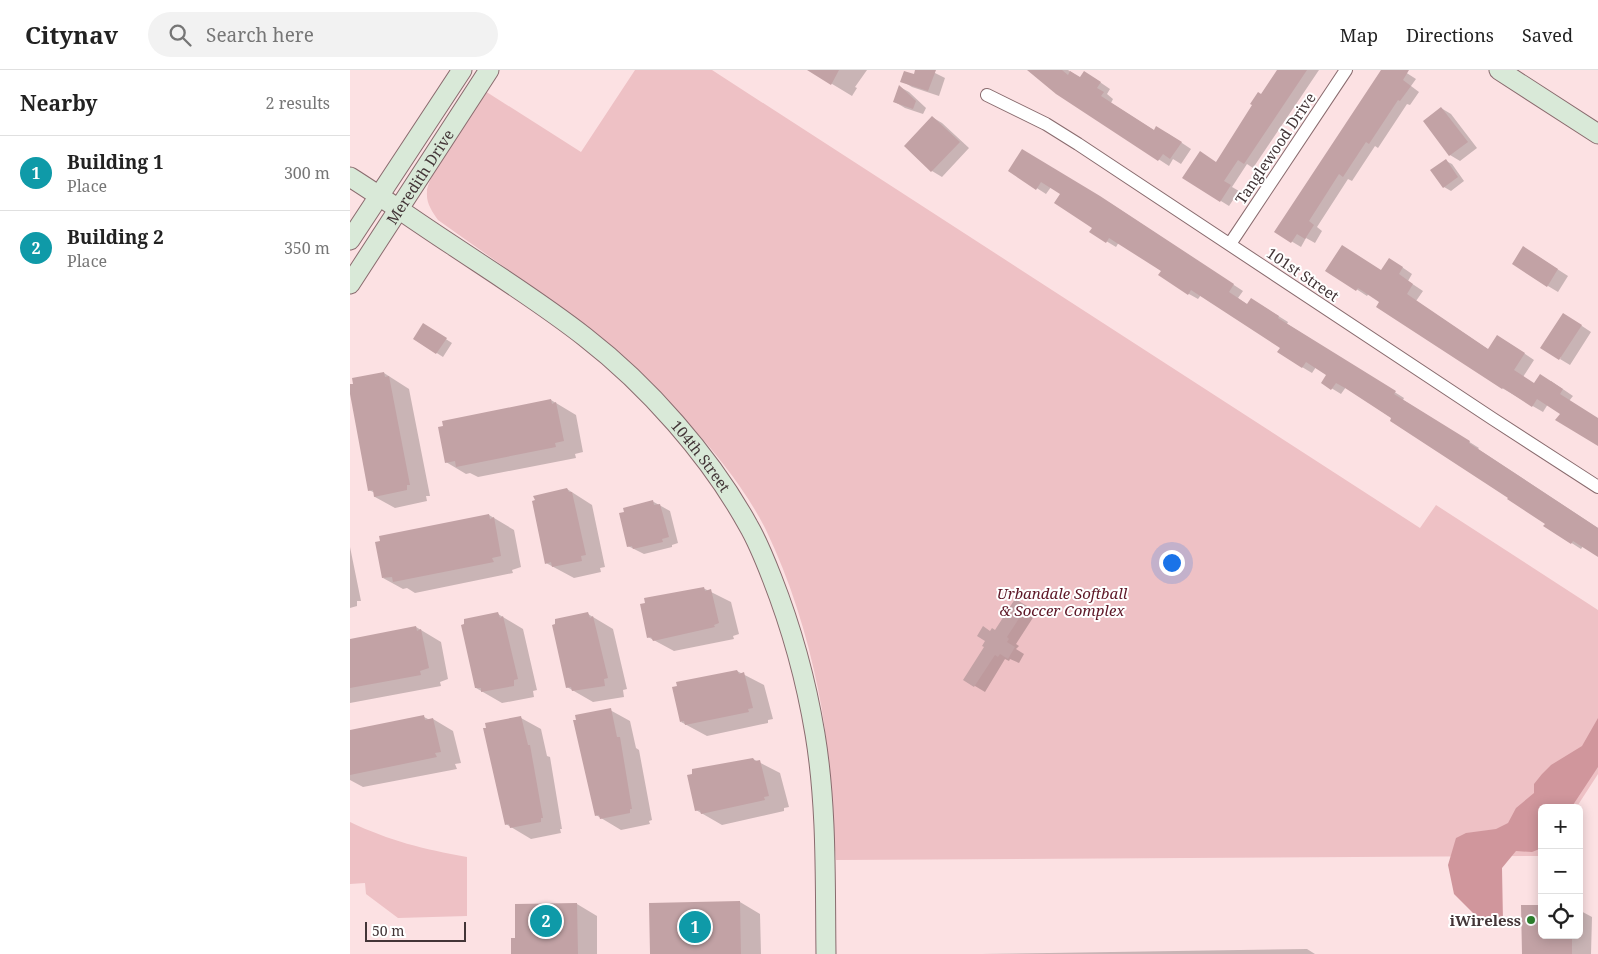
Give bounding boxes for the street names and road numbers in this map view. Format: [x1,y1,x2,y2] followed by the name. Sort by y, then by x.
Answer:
[1230,88,1320,208] street label: Tanglewood Drive
[382,125,458,228] street label: Meredith Drive
[1263,243,1343,305] street label: 101st Street
[667,416,735,496] street label: 104th Street

